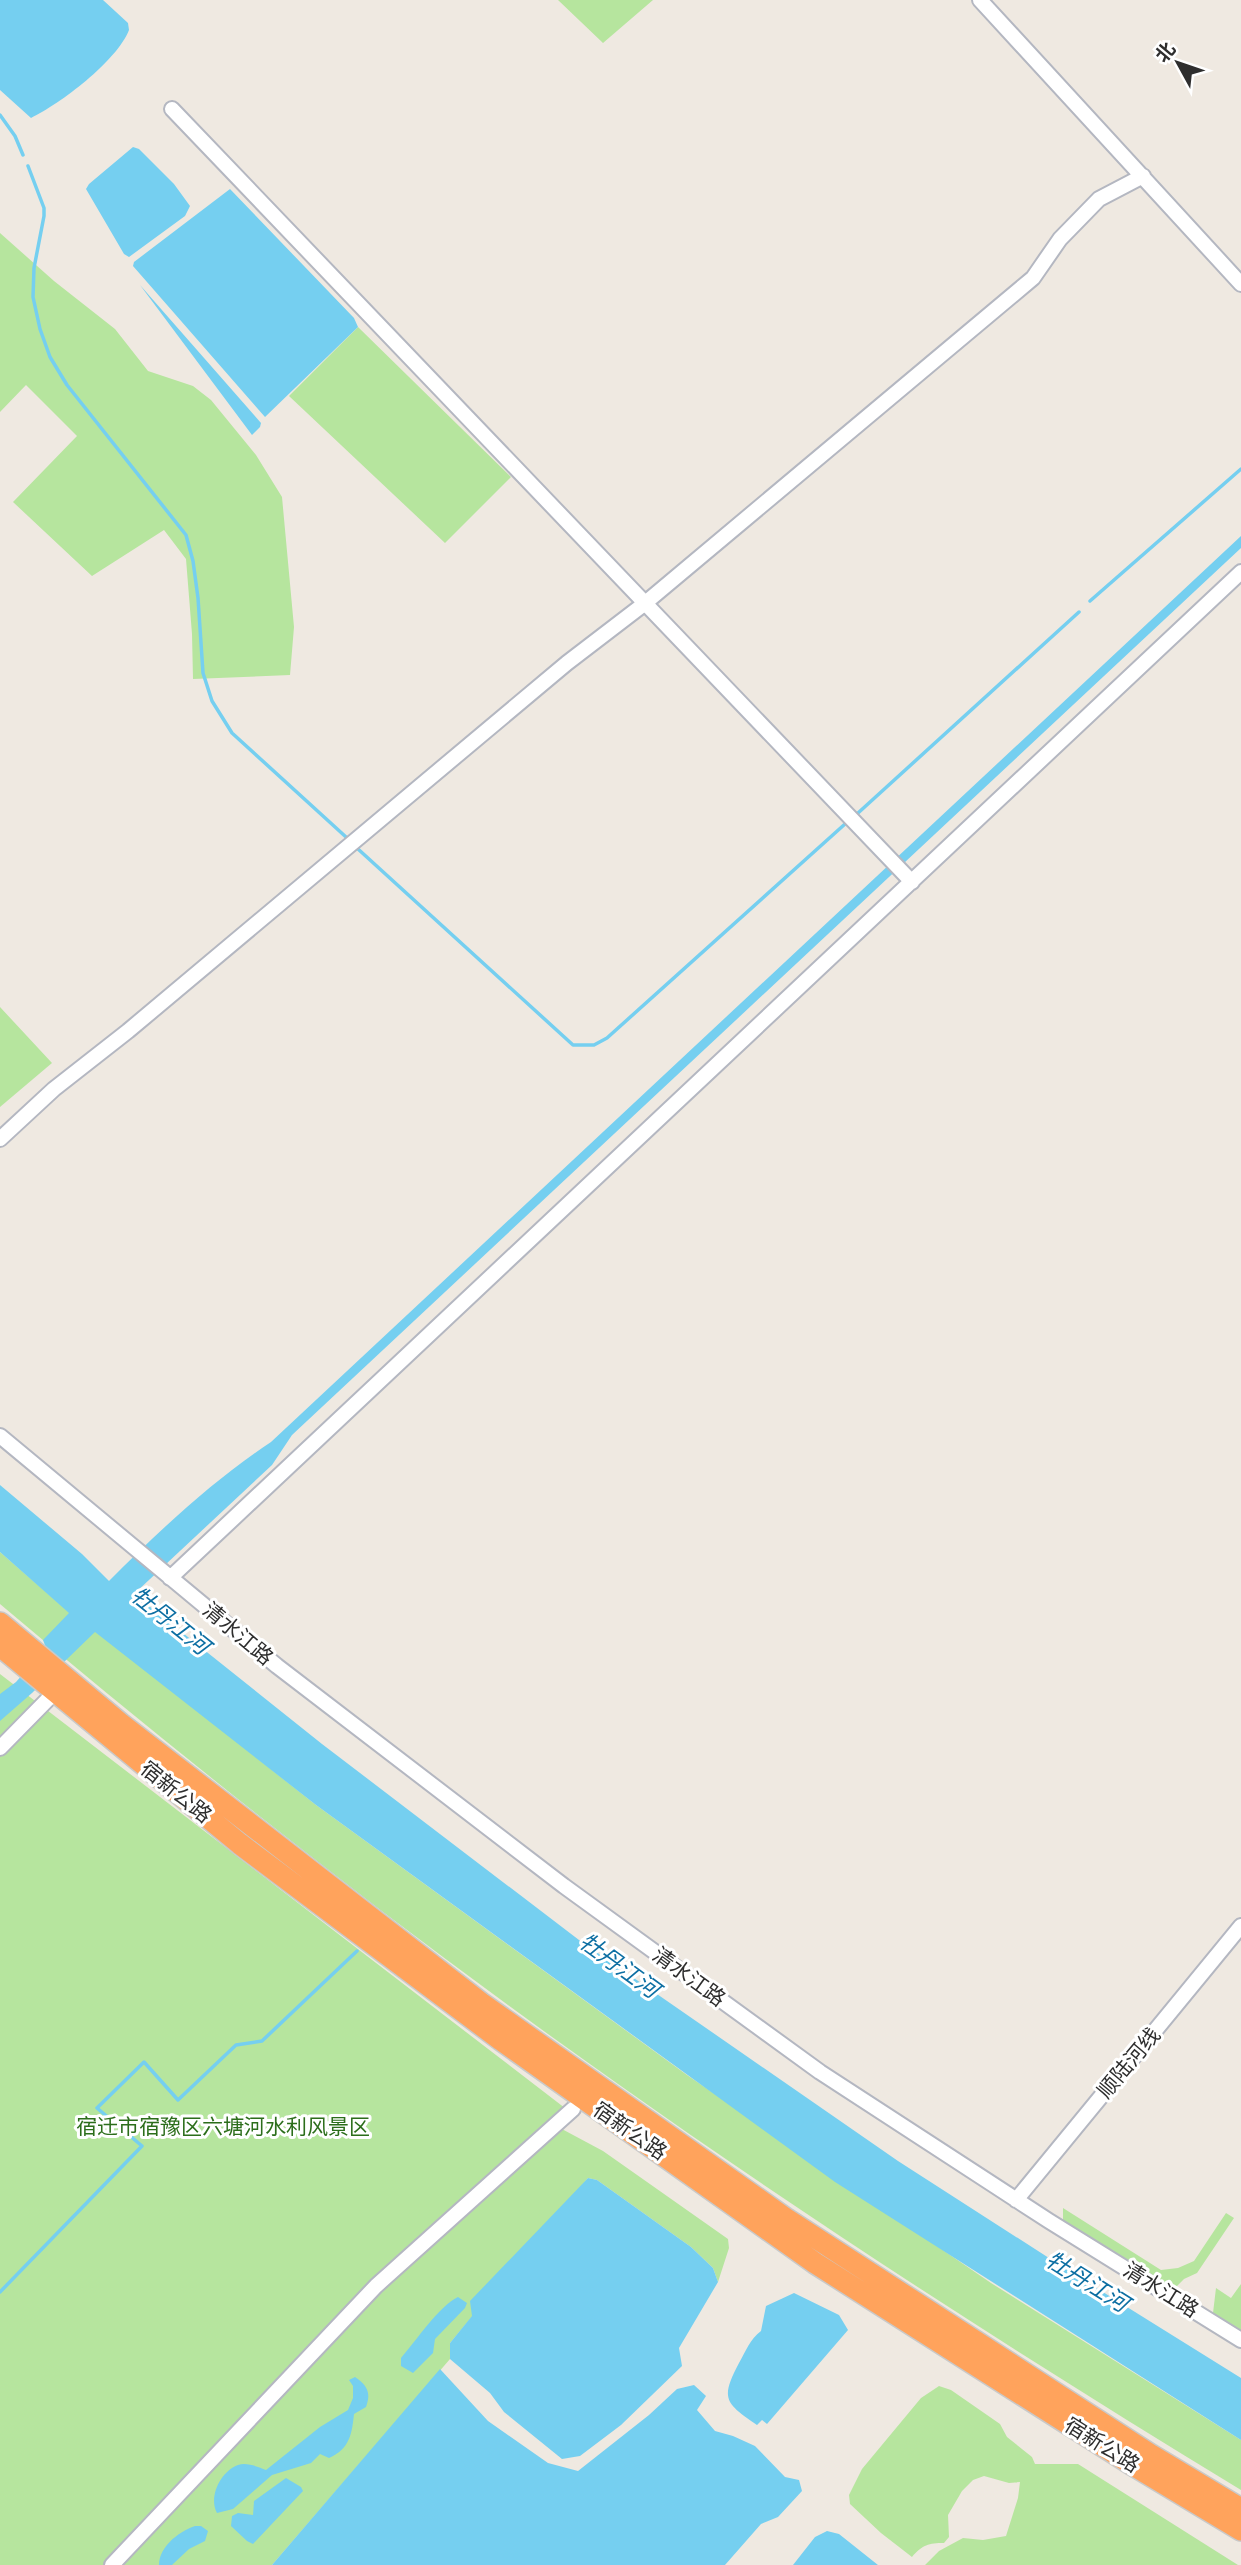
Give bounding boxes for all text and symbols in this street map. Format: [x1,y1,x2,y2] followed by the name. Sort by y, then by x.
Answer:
[1143,28,1213,98] north arrow
[1150,37,1182,68] text: 北
[124,1580,219,1665] water label: 牡丹江河
[197,1596,279,1672] street label: 清水江路
[135,1755,217,1829] street label: 宿新公路
[573,1926,669,2008] water label: 牡丹江河
[647,1941,731,2013] street label: 清水江路
[1091,2022,1167,2104] street label: 顺陆河线
[588,2095,672,2167] street label: 宿新公路
[76,2113,370,2141] park label: 宿迁市宿豫区六塘河水利风景区
[1040,2244,1138,2322] water label: 牡丹江河
[1118,2256,1204,2324] street label: 清水江路
[1059,2411,1145,2479] street label: 宿新公路

